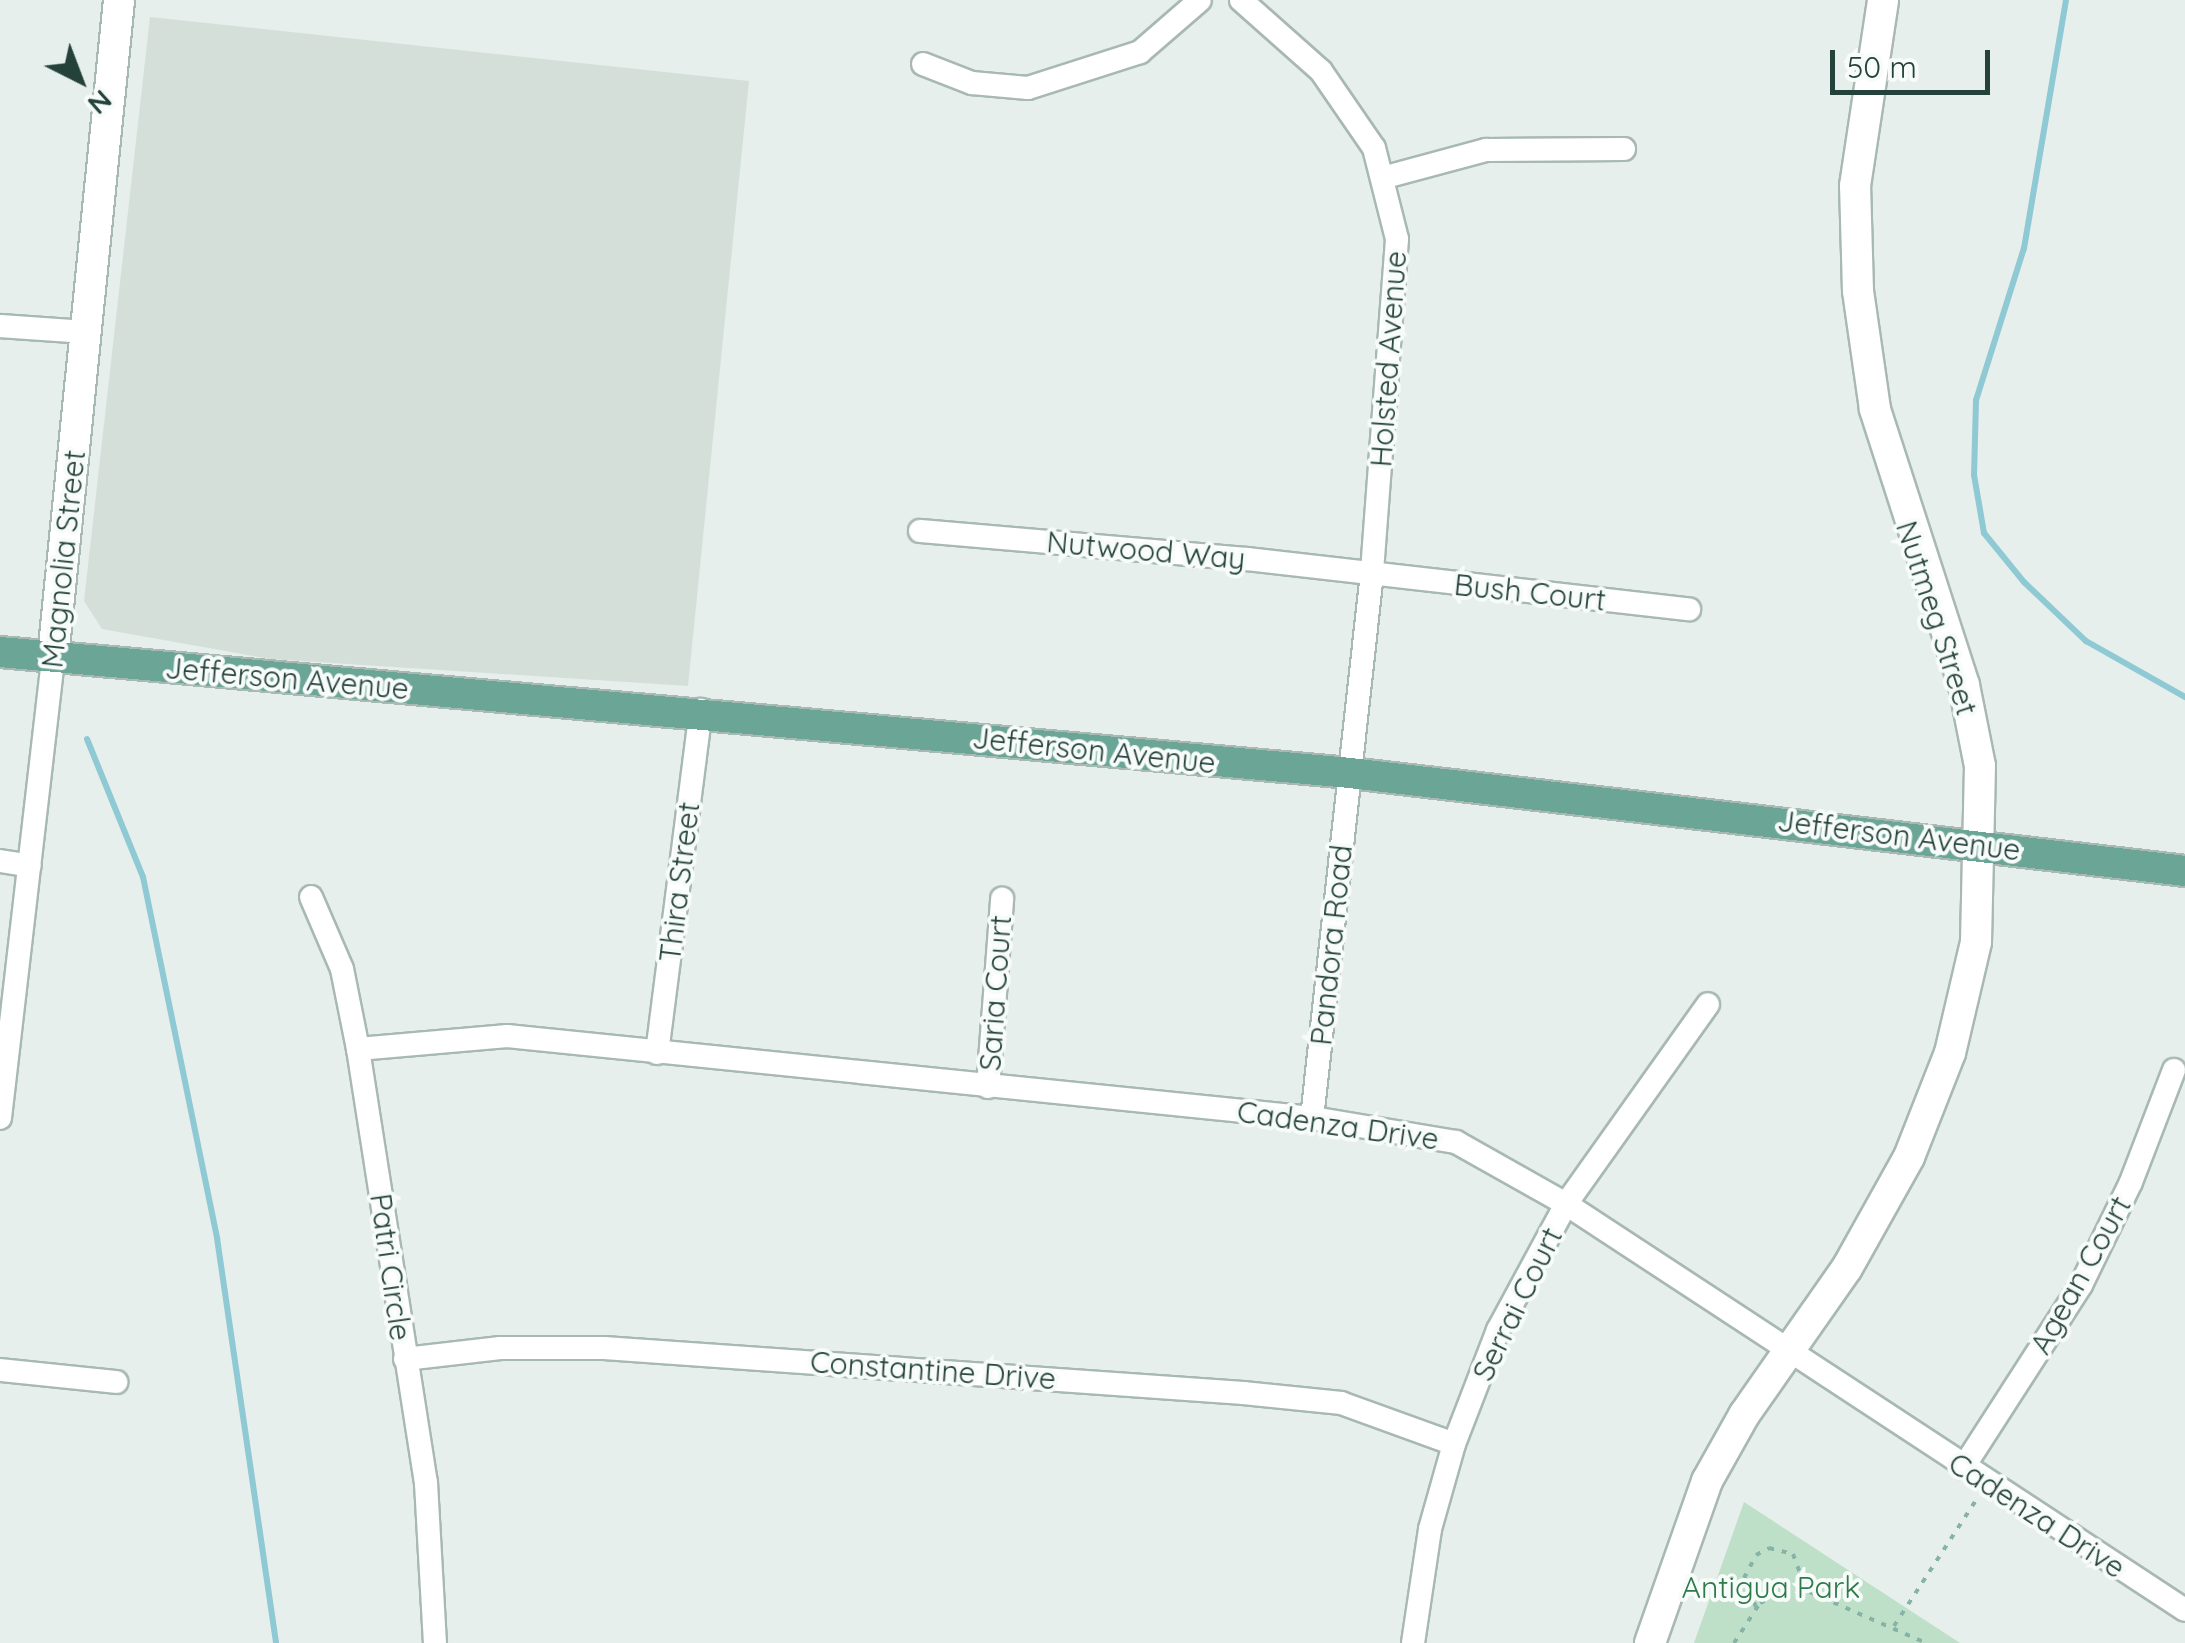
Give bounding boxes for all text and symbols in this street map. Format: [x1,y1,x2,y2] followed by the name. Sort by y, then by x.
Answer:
[30,30,130,130] north arrow
[1835,30,1995,92] scale bar
[1847,48,1917,86] text: 50 m
[81,83,120,123] text: N
[1362,250,1414,468] street label: Holsted Avenue
[34,448,92,670] street label: Magnolia Street
[1889,516,1985,720] street label: Nutmeg Street
[1045,523,1247,577] street label: Nutwood Way
[1452,566,1608,618] street label: Bush Court
[164,649,410,707] street label: Jefferson Avenue
[971,719,1217,781] street label: Jefferson Avenue
[651,800,707,964] street label: Thira Street
[1775,802,2023,868] street label: Jefferson Avenue
[1303,843,1359,1047] street label: Pandora Road
[972,914,1018,1072] street label: Saria Court
[1235,1093,1441,1157] street label: Cadenza Drive
[2022,1190,2138,1360] street label: Agean Court
[363,1191,419,1343] street label: Patri Circle
[1464,1222,1570,1386] street label: Serrai Court
[809,1343,1057,1397] street label: Constantine Drive
[1942,1445,2132,1585] street label: Cadenza Drive
[1682,1569,1860,1605] park label: Antigua Park

